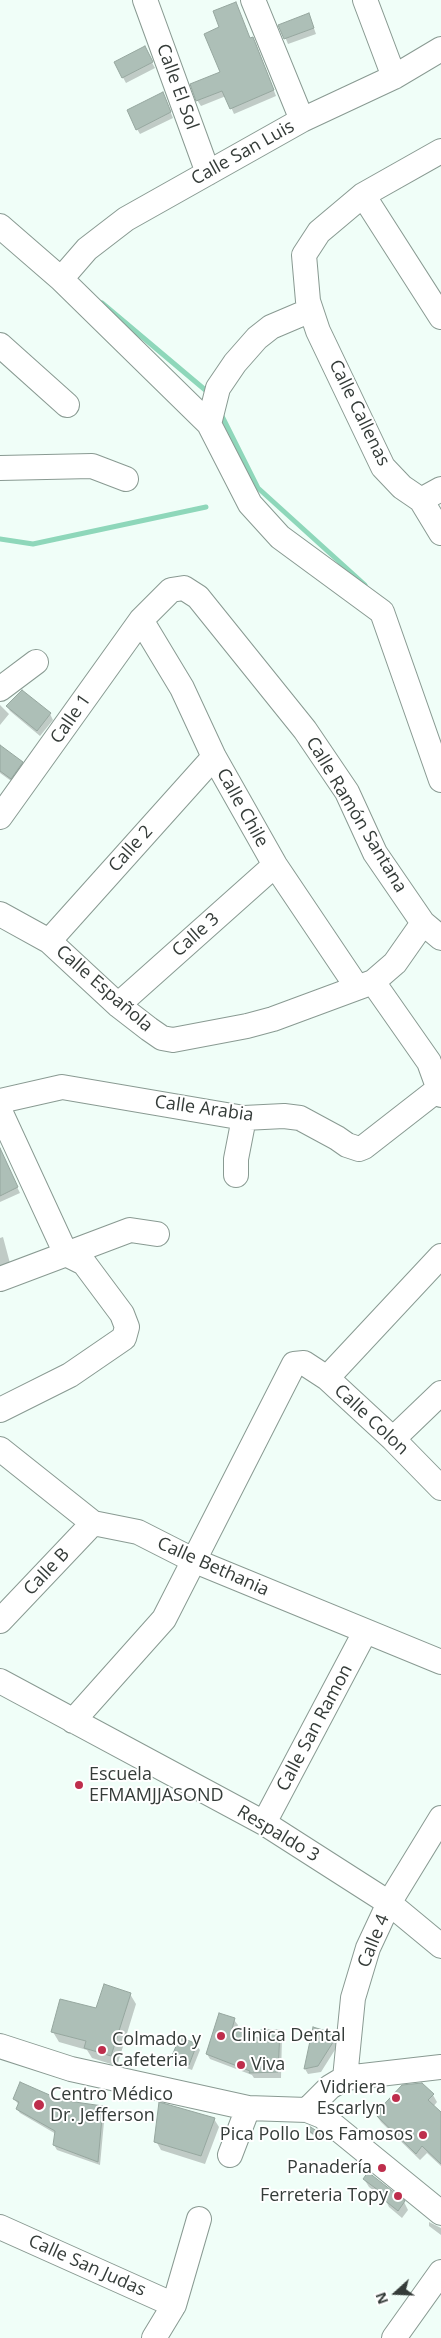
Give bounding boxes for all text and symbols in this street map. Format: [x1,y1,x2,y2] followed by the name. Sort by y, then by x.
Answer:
[152,41,202,133] street label: Calle El Sol
[188,116,298,190] street label: Calle San Luis
[324,356,394,470] street label: Calle Callenas
[46,690,96,748] street label: Calle 1
[301,733,411,897] street label: Calle Ramón Santana
[212,765,272,851] street label: Calle Chile
[104,821,158,877] street label: Calle 2
[168,908,224,962] street label: Calle 3
[51,941,157,1037] street label: Calle Española
[153,1091,255,1127] street label: Calle Arabia
[329,1380,413,1460] street label: Calle Colon
[154,1533,272,1601] street label: Calle Bethania
[20,1544,74,1600] street label: Calle B
[272,1661,358,1795] street label: Calle San Ramon
[89,1764,224,1806] place label: Escuela EFMAMJJASOND
[73,1779,85,1791] marker: Escuela EFMAMJJASOND
[233,1801,323,1867] street label: Respaldo 3
[354,1911,394,1971] street label: Calle 4
[231,2025,345,2047] place label: Clinica Dental
[112,2029,201,2072] place label: Colmado y Cafeteria
[215,2030,227,2042] marker: Clinica Dental
[96,2044,108,2056] marker: Colmado y Cafeteria
[251,2054,285,2076] place label: Viva
[235,2059,247,2071] marker: Viva
[317,2077,386,2120] place label: Vidriera Escarlyn
[50,2084,173,2126] place label: Centro Médico Dr. Jefferson
[390,2092,402,2104] marker: Vidriera Escarlyn
[32,2098,46,2112] marker: Centro Médico Dr. Jefferson
[220,2124,413,2146] place label: Pica Pollo Los Famosos
[417,2129,429,2141] marker: Pica Pollo Los Famosos
[287,2157,372,2179] place label: Panadería
[376,2162,388,2174] marker: Panadería
[260,2185,388,2207] place label: Ferreteria Topy
[392,2190,404,2202] marker: Ferreteria Topy
[25,2230,149,2302] street label: Calle San Judas
[371,2268,421,2318] north arrow
[371,2290,392,2307] text: N

